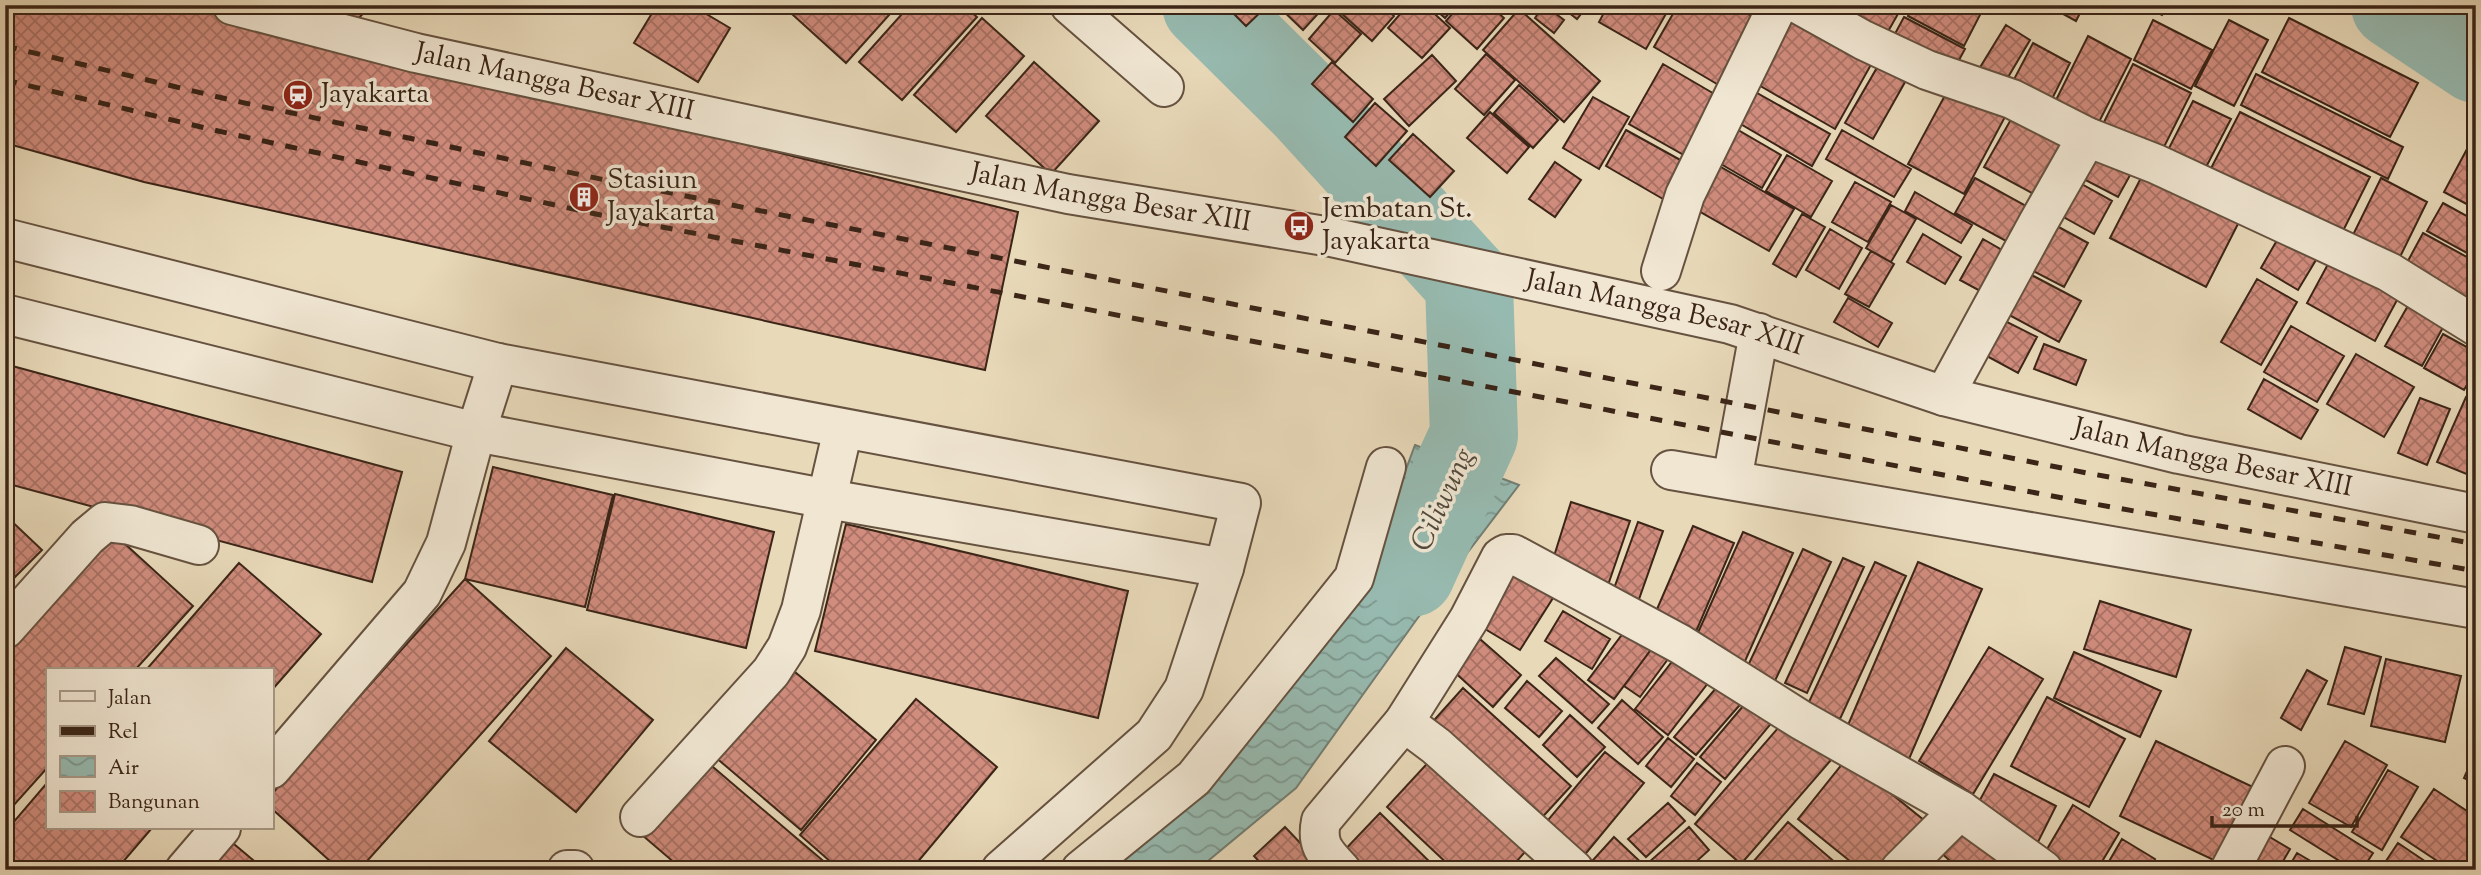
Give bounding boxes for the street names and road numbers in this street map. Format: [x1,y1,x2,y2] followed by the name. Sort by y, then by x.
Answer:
[409,33,698,133] street label: Jalan Mangga Besar XIII
[965,153,1254,244] street label: Jalan Mangga Besar XIII
[1520,260,1809,367] street label: Jalan Mangga Besar XIII
[2067,408,2356,509] street label: Jalan Mangga Besar XIII

